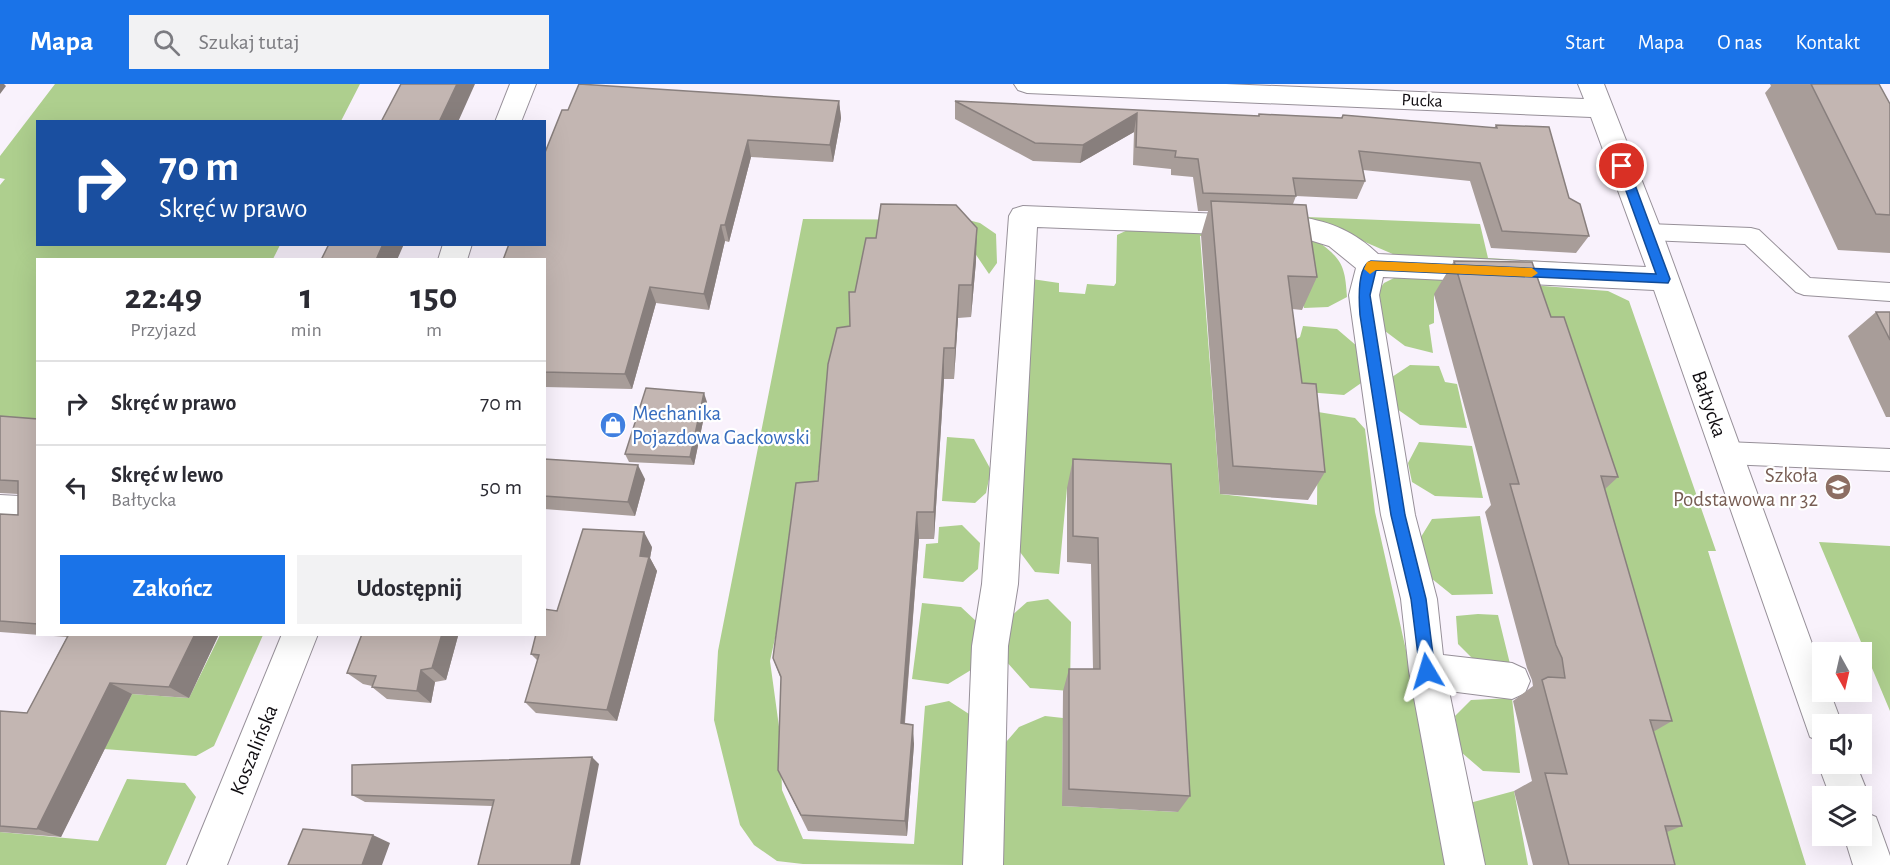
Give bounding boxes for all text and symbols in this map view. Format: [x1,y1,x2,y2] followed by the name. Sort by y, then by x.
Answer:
[129,15,549,69] search box
[150,26,183,59] icon: search
[30,28,93,56] text: Mapa
[198,31,300,53] text: Szukaj tutaj
[1565,32,1605,53] text: Start
[1638,32,1684,53] text: Mapa
[1717,32,1762,53] text: O nas
[1795,32,1860,53] text: Kontakt
[1401,91,1443,111] street label: Pucka
[1596,140,1647,191] pin
[60,144,138,222] icon: right
[159,146,239,188] text: 70 m
[1605,149,1638,182] icon: arrive
[159,195,308,222] text: Skręć w prawo
[124,279,202,315] text: 22:49
[300,279,313,315] text: 1
[410,279,458,315] text: 150
[130,320,196,340] text: Przyjazd
[291,320,322,340] text: min
[426,320,442,340] text: m
[1688,368,1730,440] street label: Bałtycka
[60,387,93,420] icon: right
[111,392,236,414] text: Skręć w prawo
[480,392,522,414] text: 70 m
[632,403,810,448] place label: Mechanika Pojazdowa Gackowski
[598,410,628,440] shop icon: Mechanika Pojazdowa Gackowski
[111,464,223,486] text: Skręć w lewo
[1673,465,1818,510] place label: Szkoła Podstawowa nr 32
[60,471,93,504] icon: left
[1823,472,1853,502] school or university icon: Szkoła Podstawowa nr 32
[480,476,522,498] text: 50 m
[111,490,176,510] text: Bałtycka
[60,555,285,624] button: Zakończ
[297,555,522,624] button: Udostępnij
[1395,639,1459,703] position arrow
[1812,642,1872,702] north arrow
[1812,642,1872,846] map controls
[226,702,282,798] street label: Koszalińska
[1812,714,1872,774] button: sound
[1812,786,1872,846] button: layers

